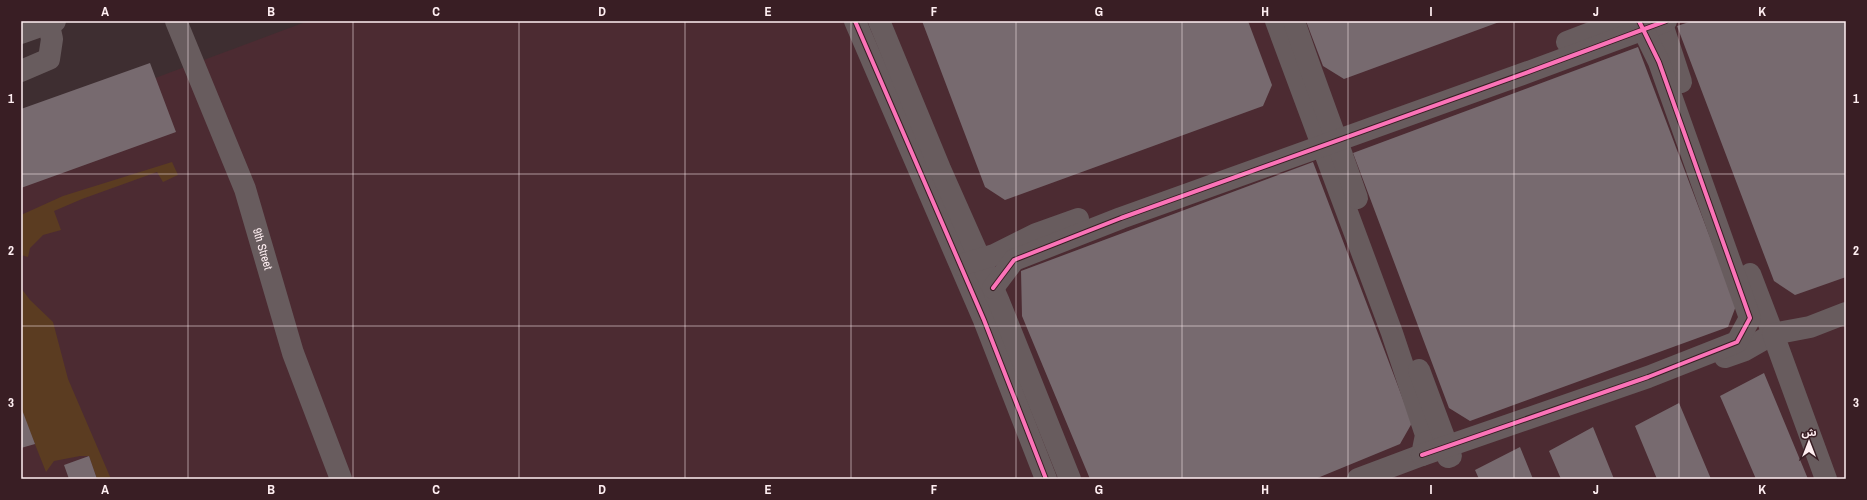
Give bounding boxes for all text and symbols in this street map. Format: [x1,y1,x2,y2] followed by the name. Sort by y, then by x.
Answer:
[101,3,109,20] text: A
[267,3,275,20] text: B
[432,3,440,20] text: C
[598,3,606,20] text: D
[764,3,772,20] text: E
[931,3,938,20] text: F
[1095,3,1103,20] text: G
[1261,3,1269,20] text: H
[1430,3,1433,20] text: I
[1593,3,1599,20] text: J
[1758,3,1766,20] text: K
[8,90,14,107] text: 1
[1853,90,1859,107] text: 1
[249,226,276,272] street label: 9th Street
[8,242,14,259] text: 2
[1853,242,1859,259] text: 2
[8,394,14,411] text: 3
[1853,394,1859,411] text: 3
[1789,422,1829,462] north arrow
[1801,425,1817,439] text: ش
[101,481,109,498] text: A
[267,481,275,498] text: B
[432,481,440,498] text: C
[598,481,606,498] text: D
[764,481,772,498] text: E
[931,481,938,498] text: F
[1095,481,1103,498] text: G
[1261,481,1269,498] text: H
[1430,481,1433,498] text: I
[1593,481,1599,498] text: J
[1758,481,1766,498] text: K

